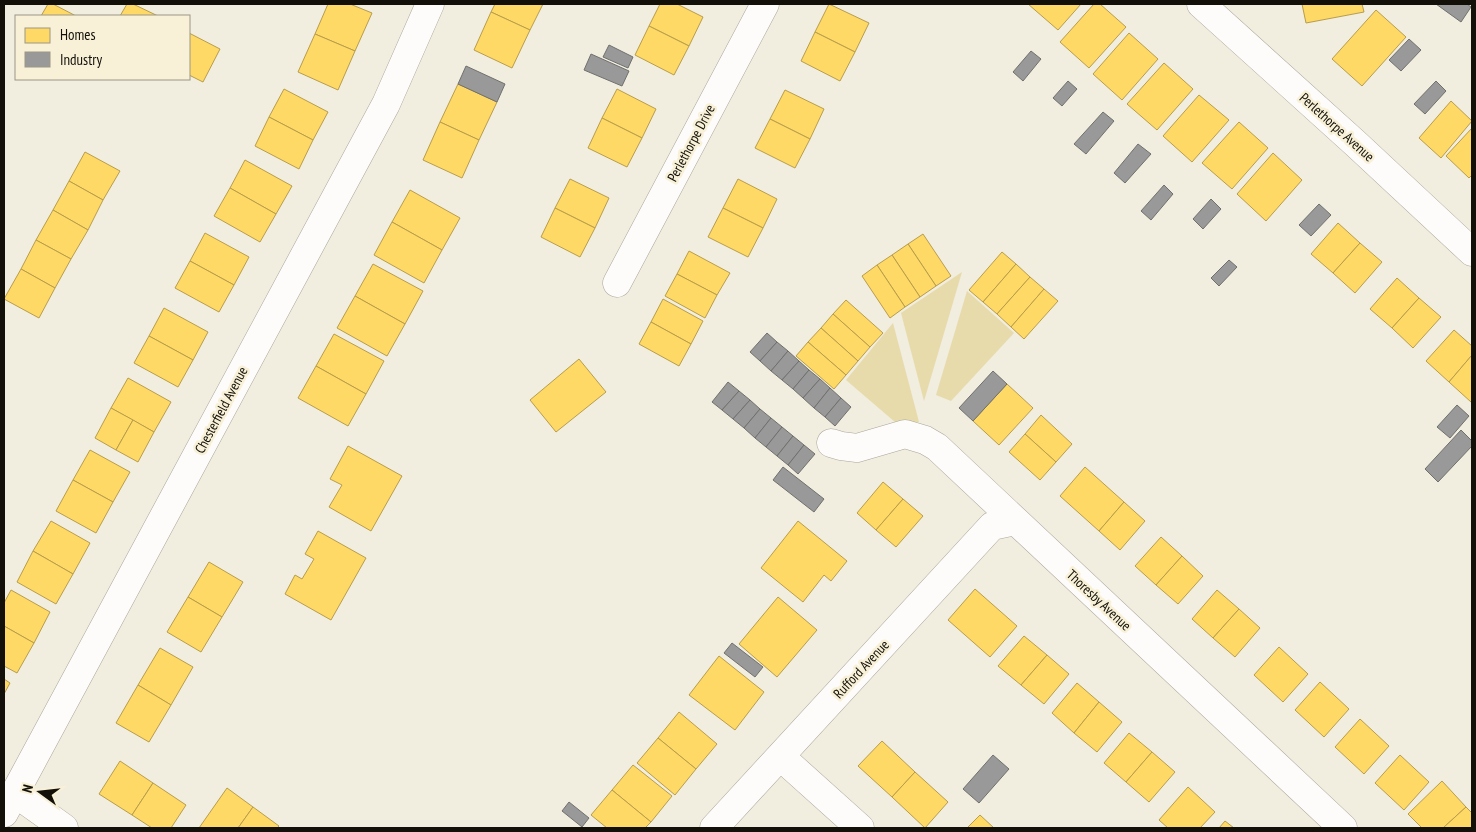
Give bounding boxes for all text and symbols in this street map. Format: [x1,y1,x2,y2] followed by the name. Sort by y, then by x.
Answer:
[15,15,190,80] legend
[60,25,96,44] text: Homes
[60,50,102,69] text: Industry
[1296,89,1378,165] street label: Perlethorpe Avenue
[663,101,719,185] street label: Perlethorpe Drive
[191,363,252,456] street label: Chesterfield Avenue
[1063,566,1135,635] street label: Thoresby Avenue
[829,636,893,702] street label: Rufford Avenue
[15,767,65,817] north arrow
[18,783,37,795] text: N

